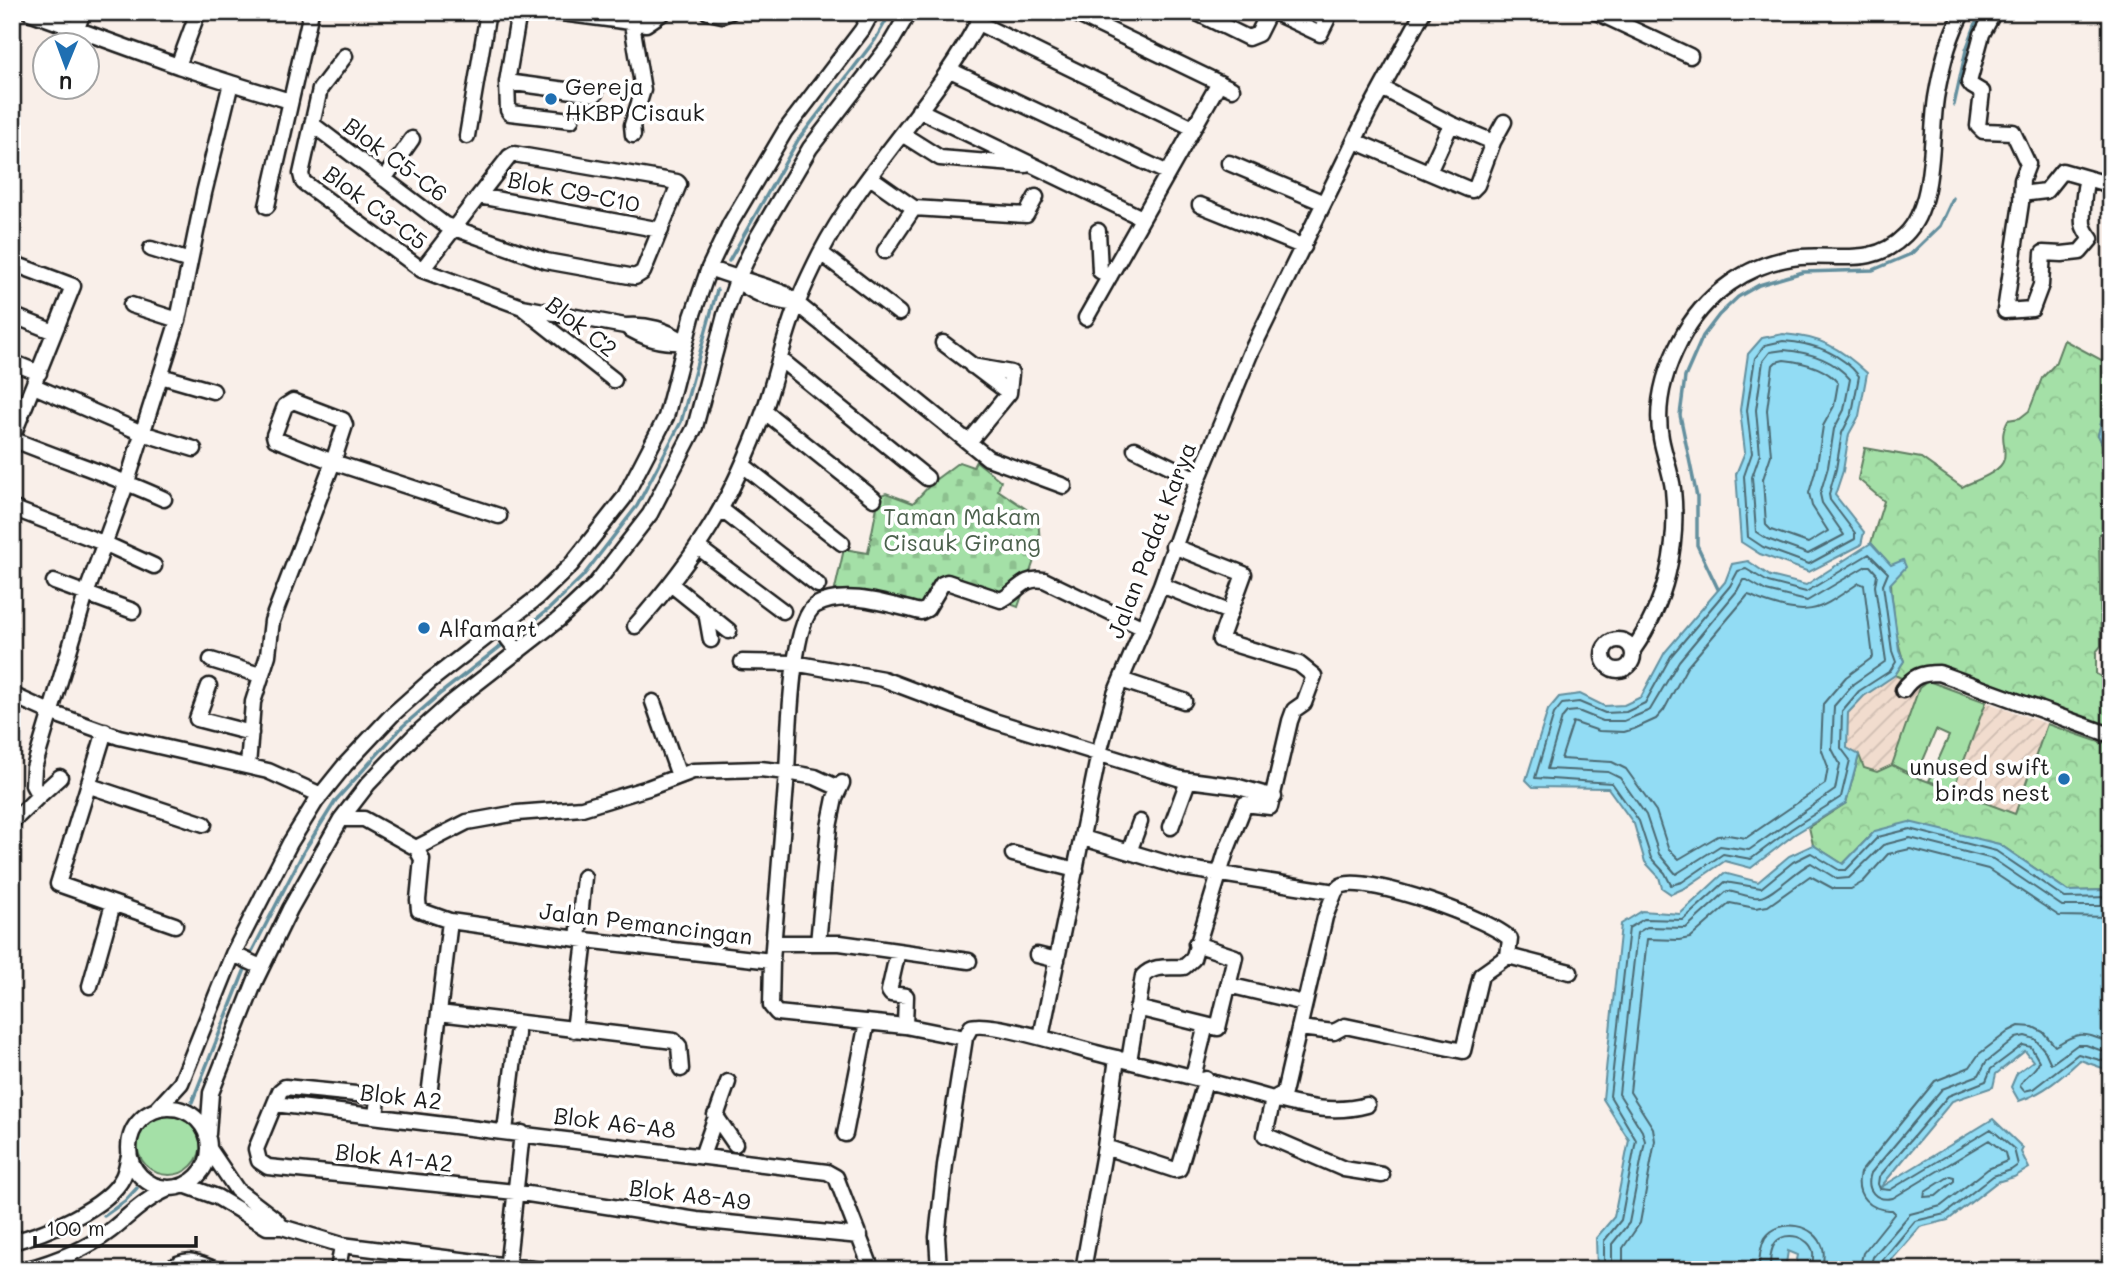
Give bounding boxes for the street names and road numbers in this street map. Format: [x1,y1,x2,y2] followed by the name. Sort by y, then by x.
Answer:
[338,110,454,208] street label: Blok C5-C6
[318,158,434,256] street label: Blok C3-C5
[505,164,643,218] street label: Blok C9-C10
[540,289,624,363] street label: Blok C2
[1100,437,1202,643] street label: Jalan Padat Karya
[538,895,754,951] street label: Jalan Pemancingan
[358,1076,444,1116] street label: Blok A2
[552,1100,678,1144] street label: Blok A6-A8
[334,1136,454,1178] street label: Blok A1-A2
[627,1172,753,1216] street label: Blok A8-A9

